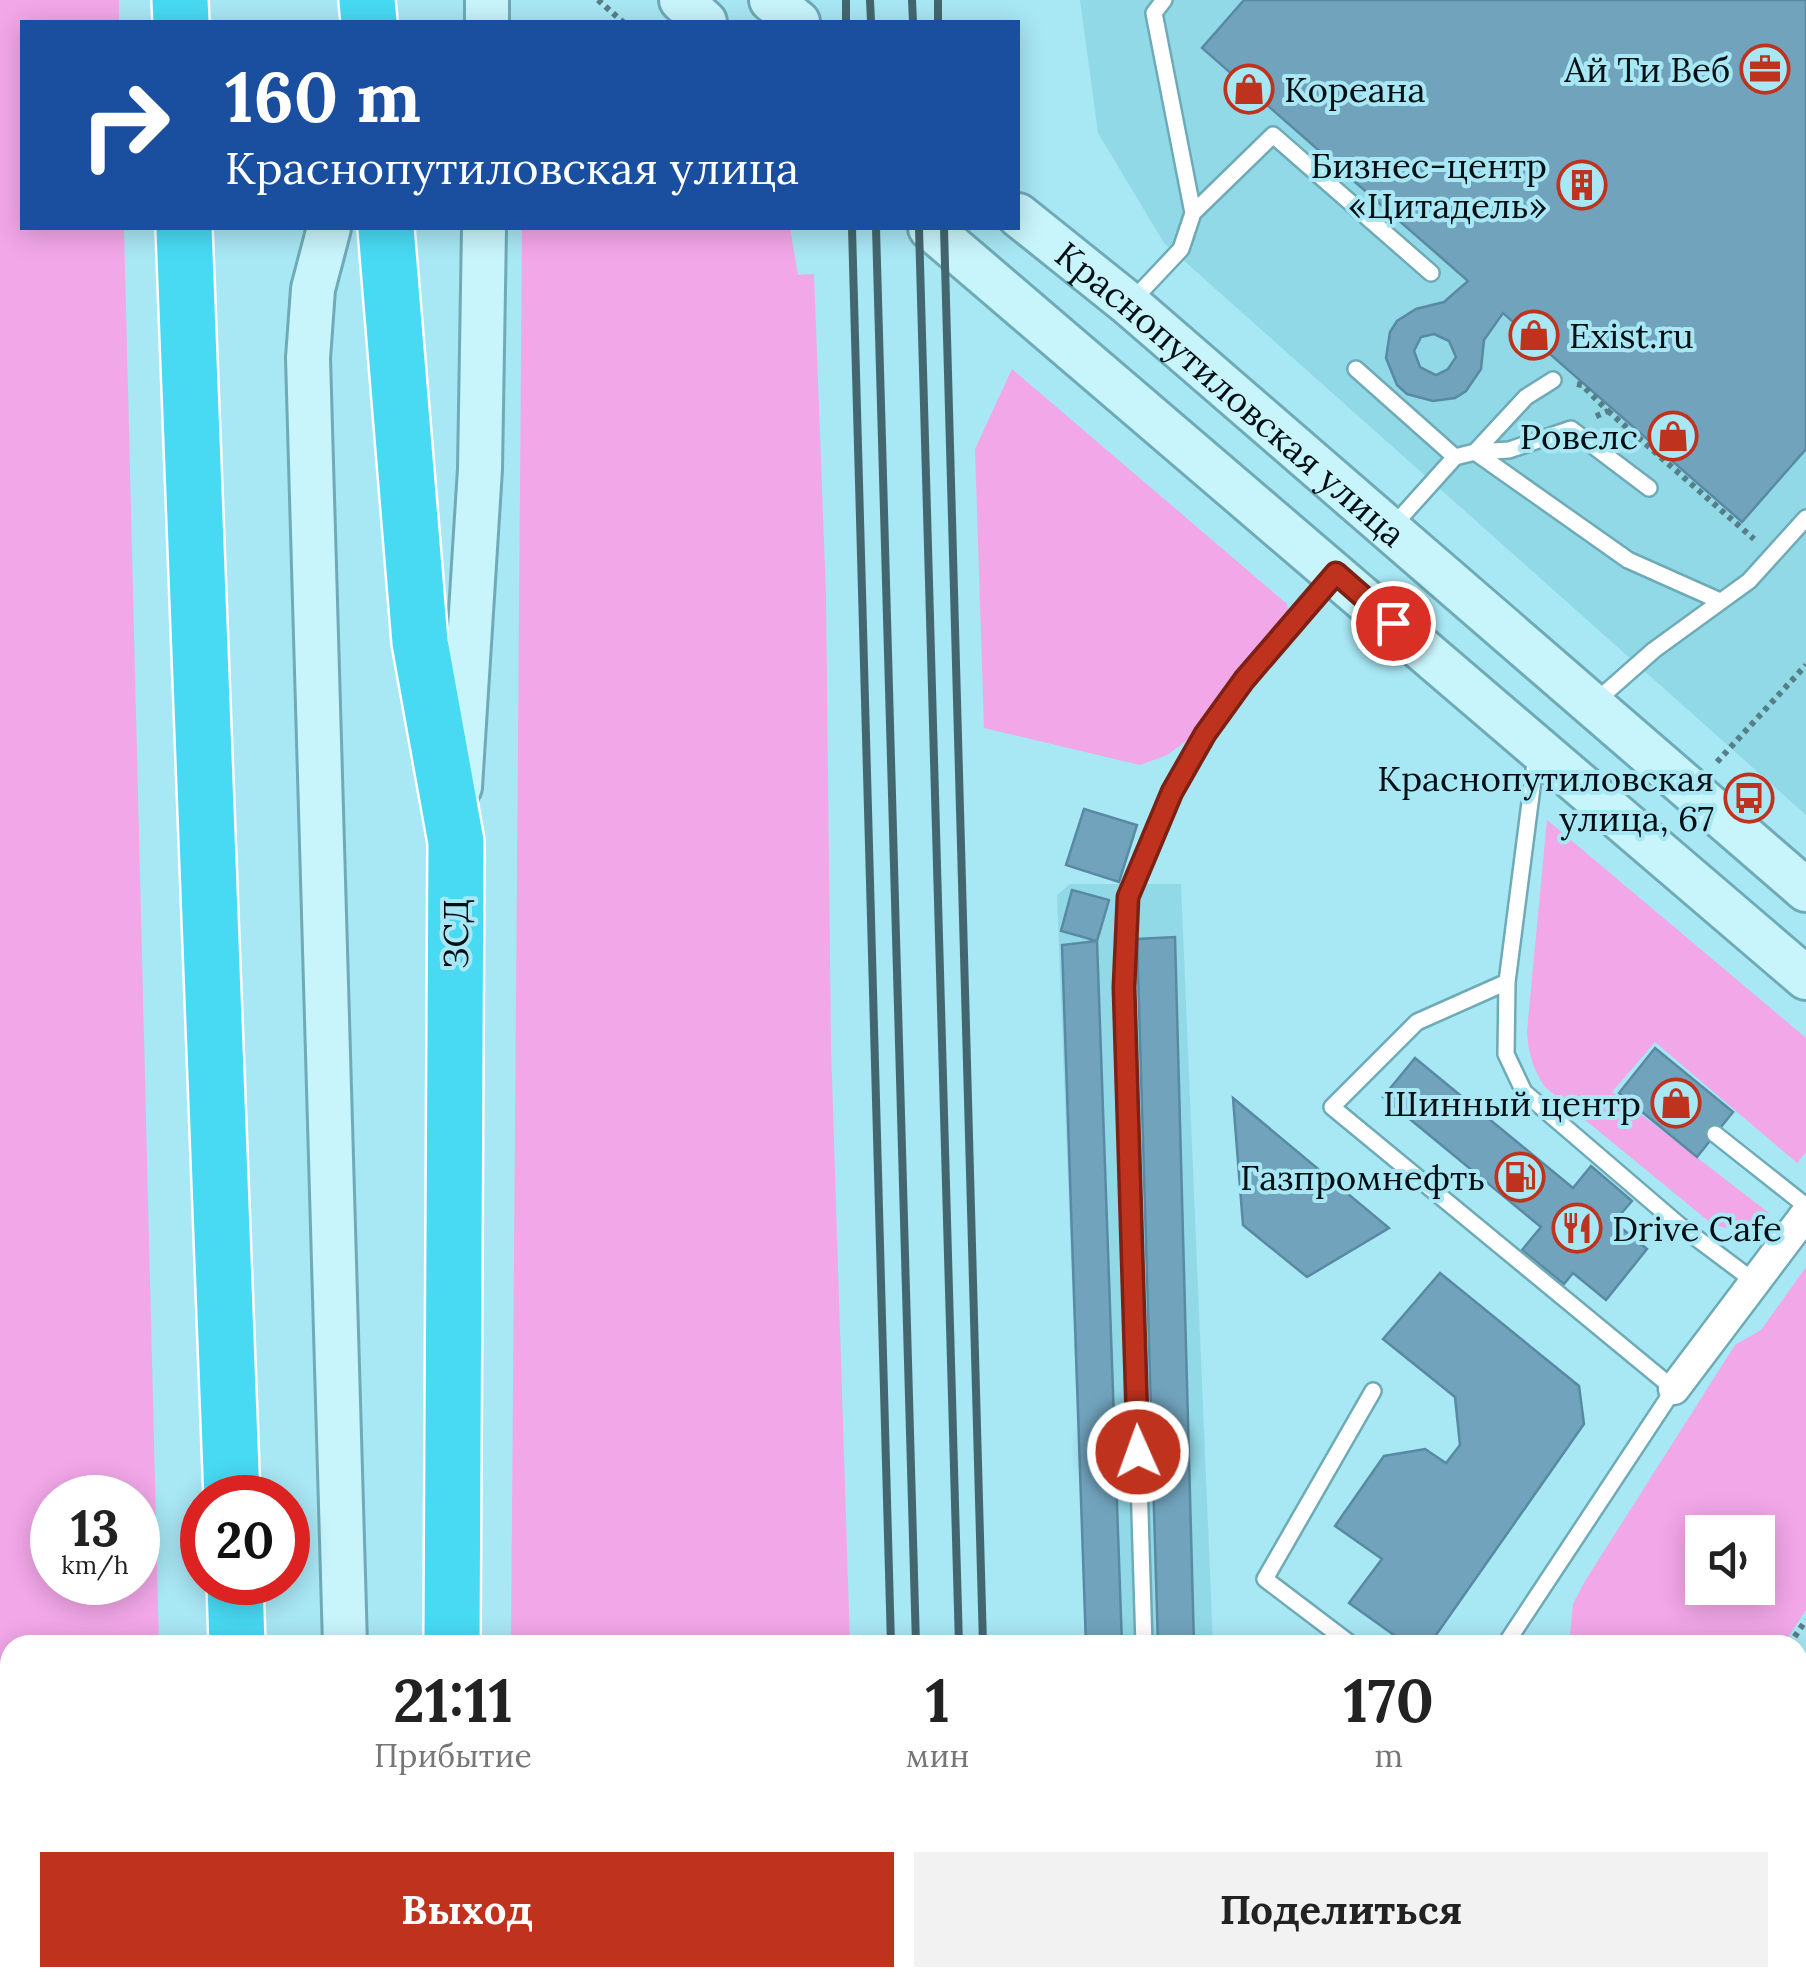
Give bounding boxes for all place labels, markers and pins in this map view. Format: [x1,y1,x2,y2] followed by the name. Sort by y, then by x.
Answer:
[1739,43,1791,95] office icon: Ай Ти Веб
[1563,47,1730,92] place label: Ай Ти Веб
[1223,63,1275,115] shop icon: Кореана
[1284,67,1426,112] place label: Кореана
[1311,143,1547,228] place label: Бизнес-центр «Цитадель»
[1556,159,1608,211] building icon: Бизнес-центр «Цитадель»
[1508,309,1560,361] shop icon: Exist.ru
[1569,313,1694,358] place label: Exist.ru
[1647,410,1699,462] shop icon: Ровелс
[1520,414,1638,459] place label: Ровелс
[1351,581,1436,666] pin
[1377,756,1714,841] place label: Краснопутиловская улица, 67
[1723,772,1775,824] bus stop icon: Краснопутиловская улица, 67
[1650,1077,1702,1129] shop icon: Шинный центр
[1383,1081,1641,1126] place label: Шинный центр
[1494,1151,1546,1203] fuel station icon: Газпромнефть
[1240,1155,1485,1200] place label: Газпромнефть
[1551,1202,1603,1254] restaurant icon: Drive Cafe
[1612,1206,1782,1251] place label: Drive Cafe

